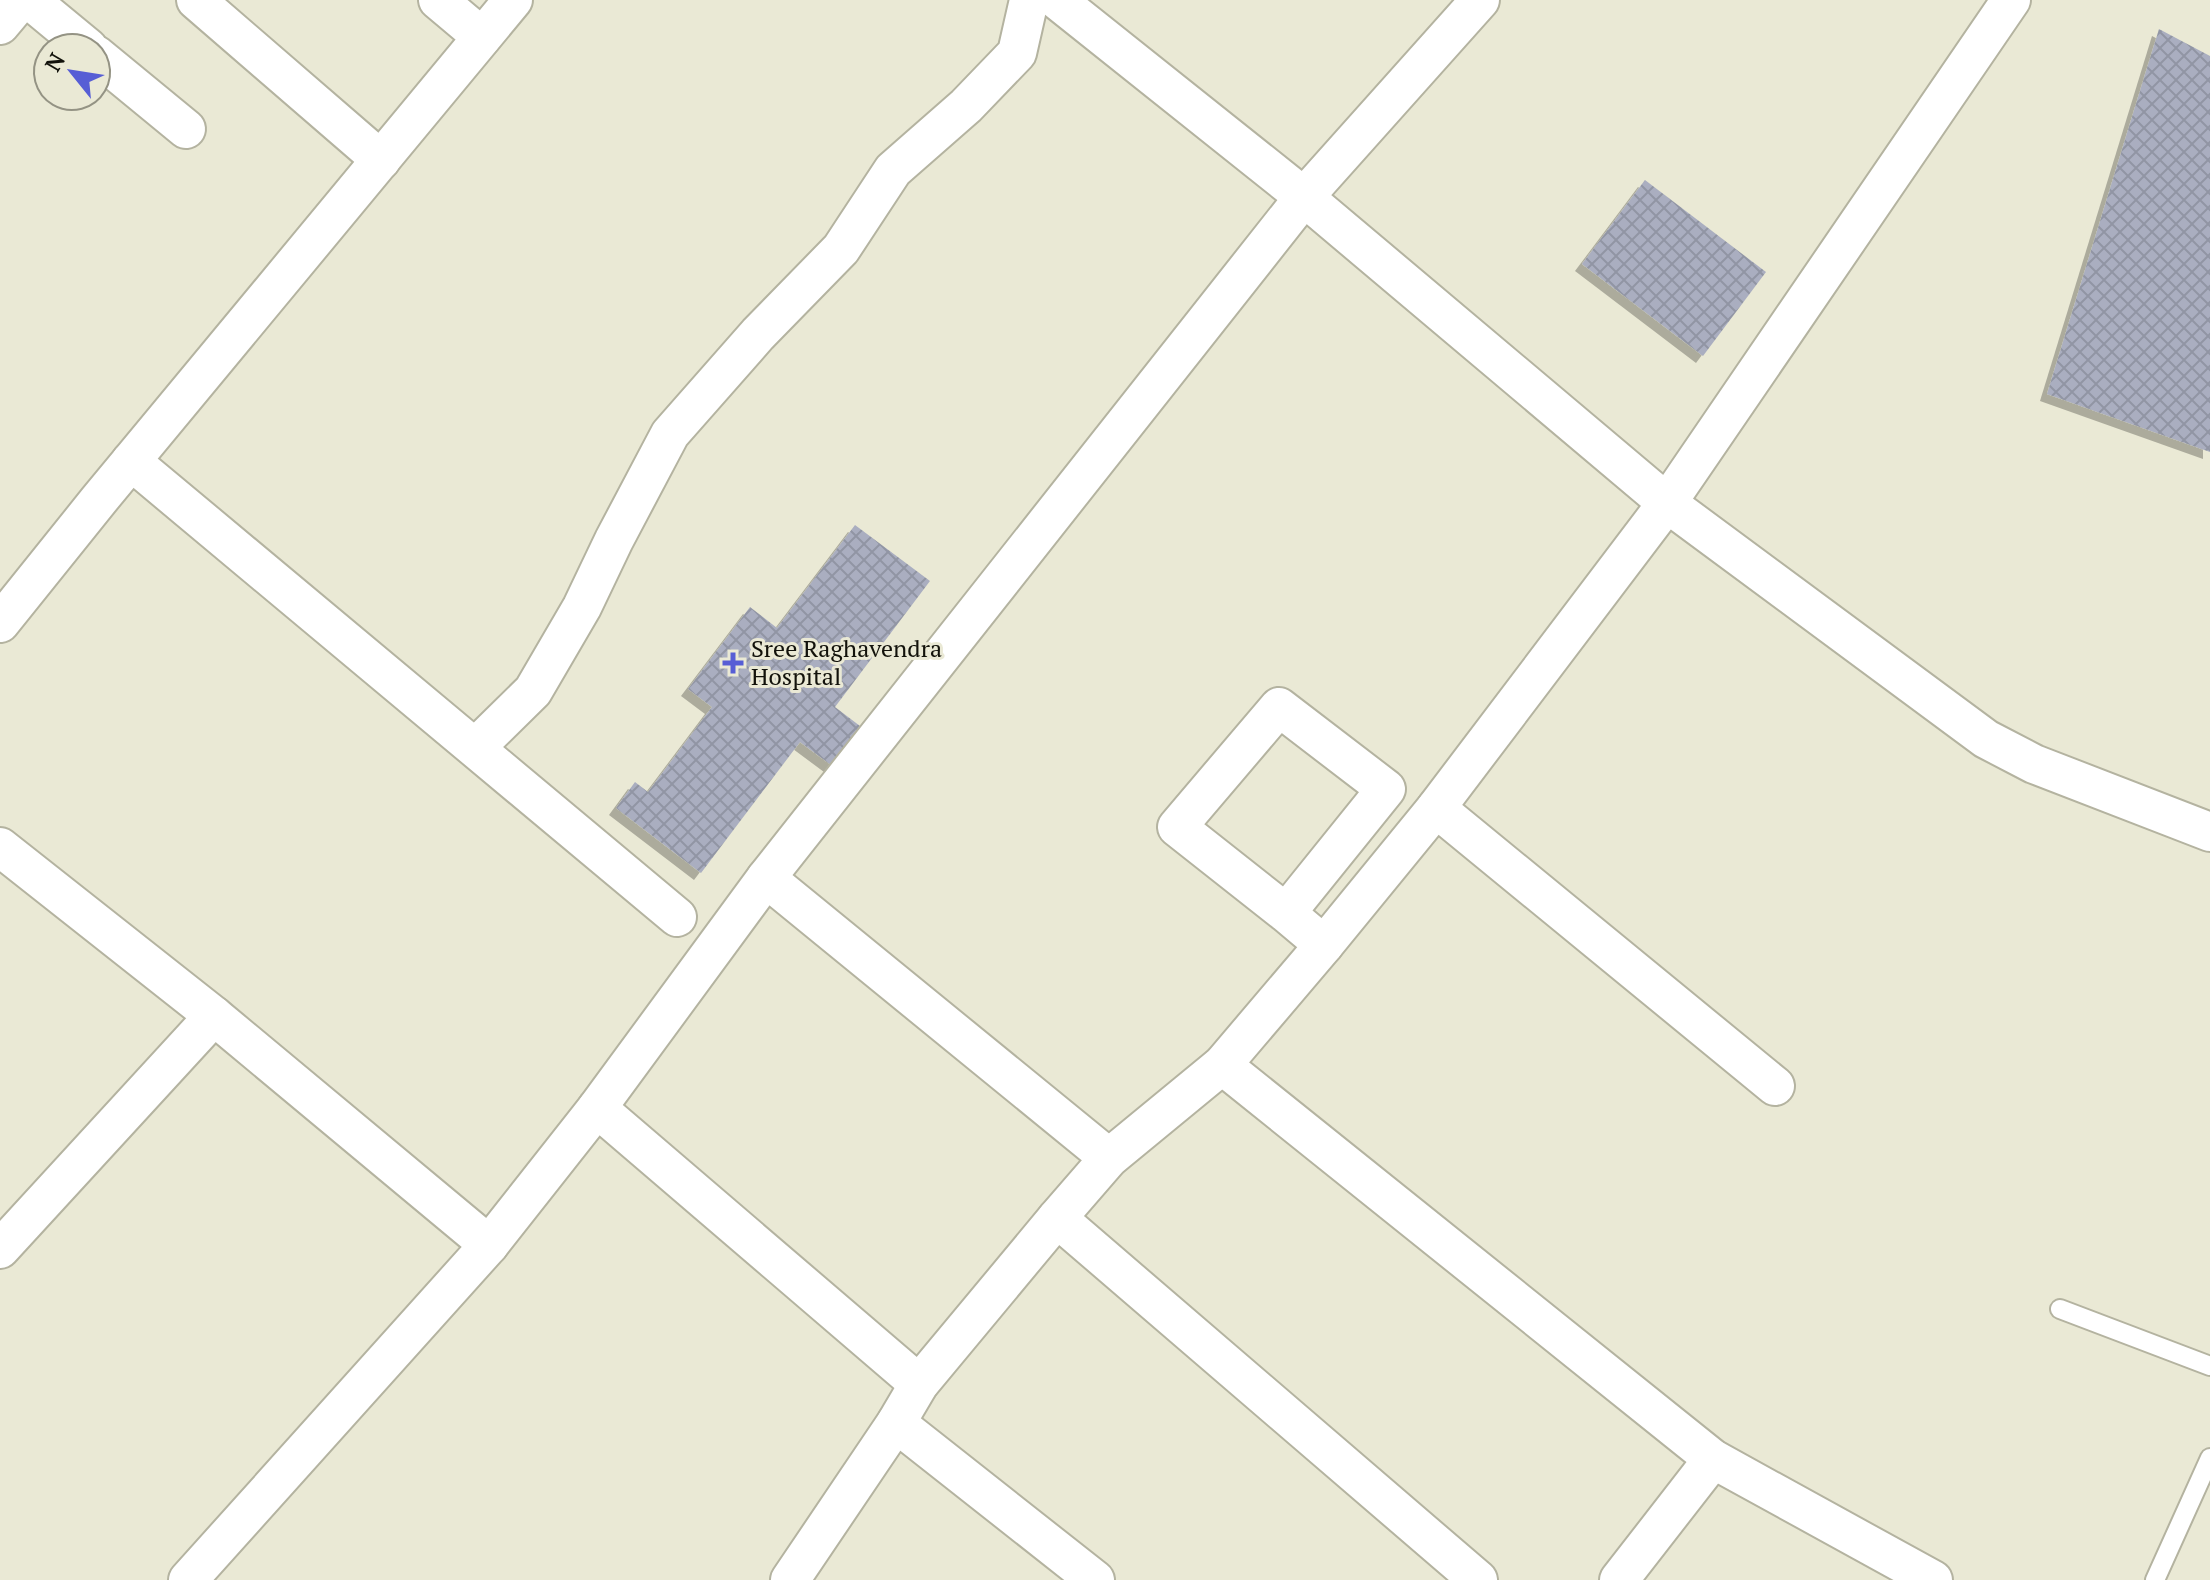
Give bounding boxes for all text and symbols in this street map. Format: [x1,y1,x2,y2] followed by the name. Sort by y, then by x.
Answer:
[32,32,112,112] north arrow
[38,47,71,76] text: N
[751,632,942,692] place label: Sree Raghavendra Hospital
[722,652,744,674] marker: Sree Raghavendra Hospital

